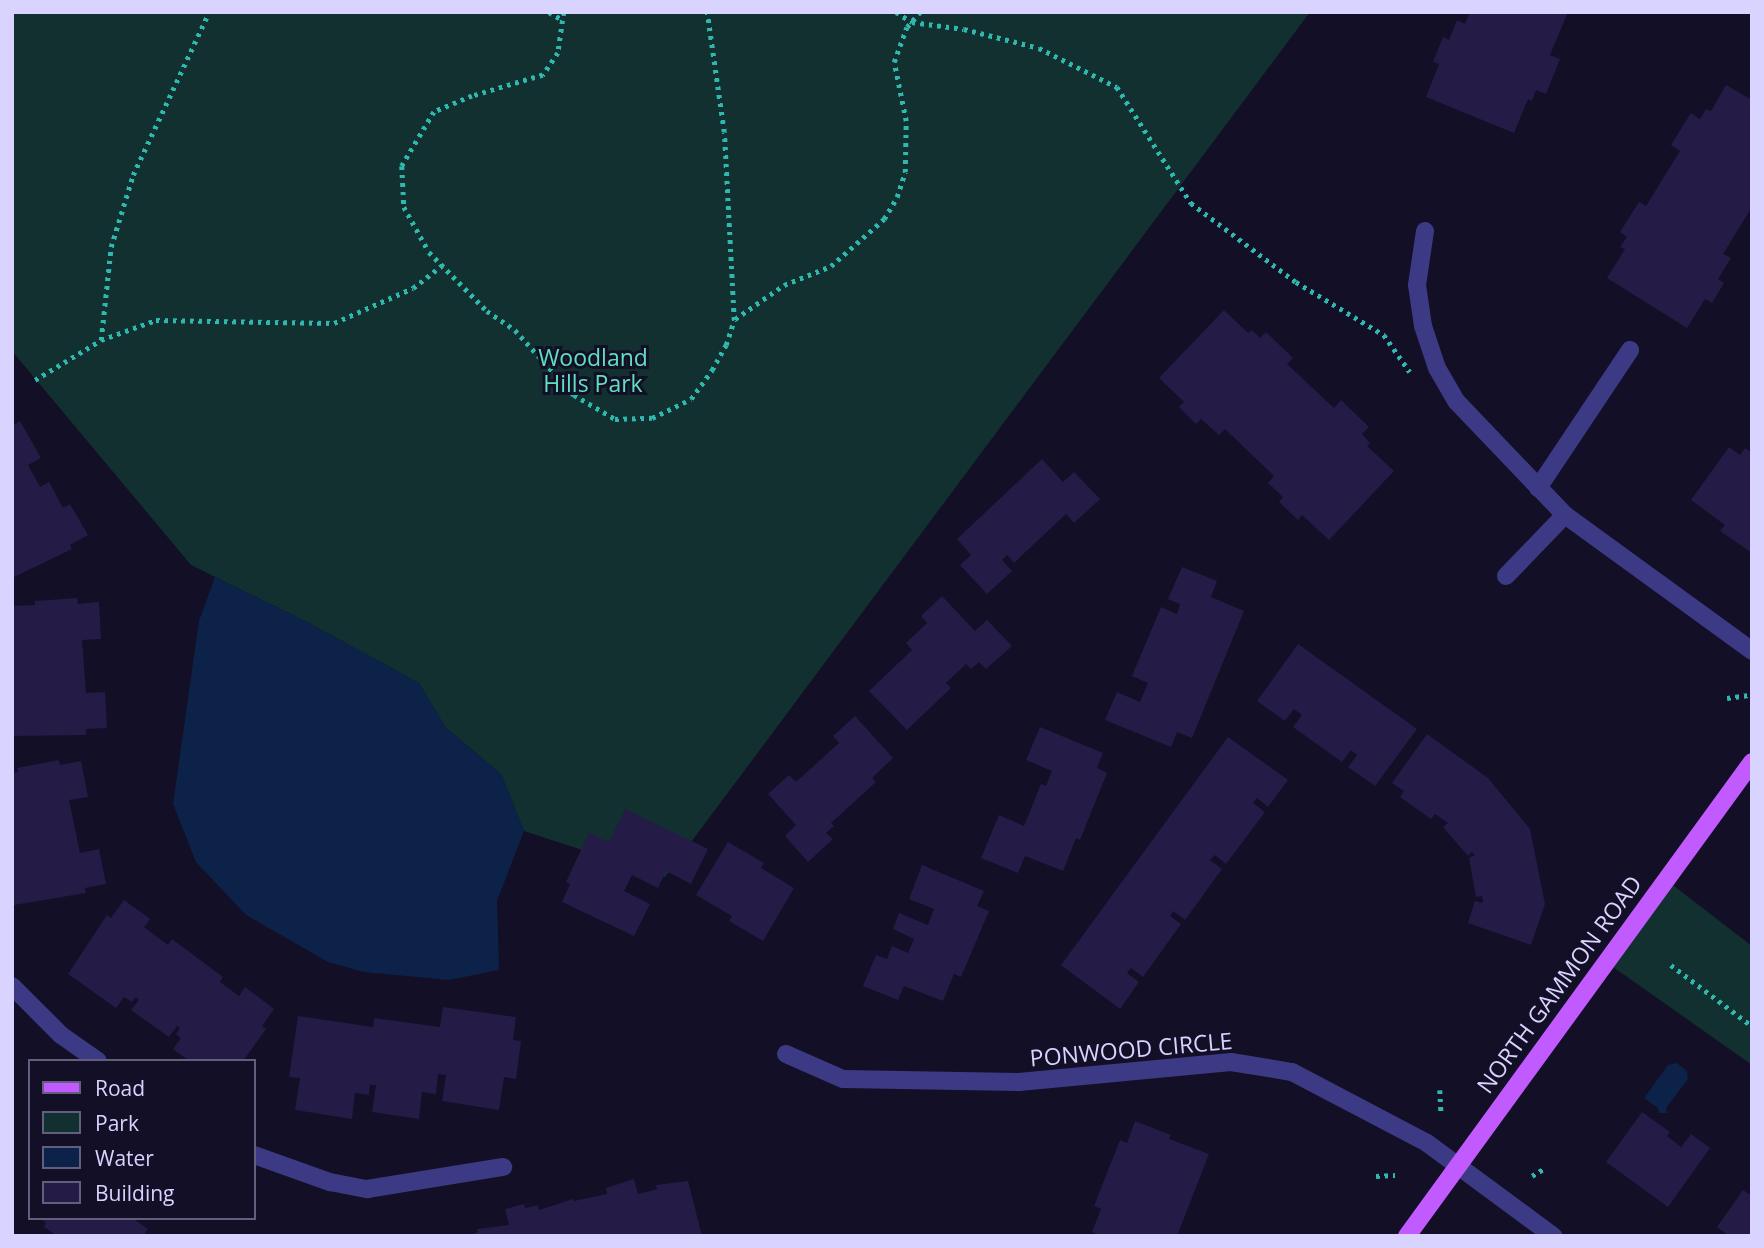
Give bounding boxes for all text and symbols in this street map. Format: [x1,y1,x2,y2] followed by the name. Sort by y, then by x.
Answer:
[538,343,648,397] park label: Woodland Hills Park
[1471,870,1647,1098] street label: NORTH GAMMON ROAD
[1029,1026,1233,1072] street label: PONWOOD CIRCLE
[28,1059,256,1220] legend
[95,1074,145,1102] text: Road
[95,1109,139,1137] text: Park
[95,1144,154,1172] text: Water
[95,1179,174,1207] text: Building

